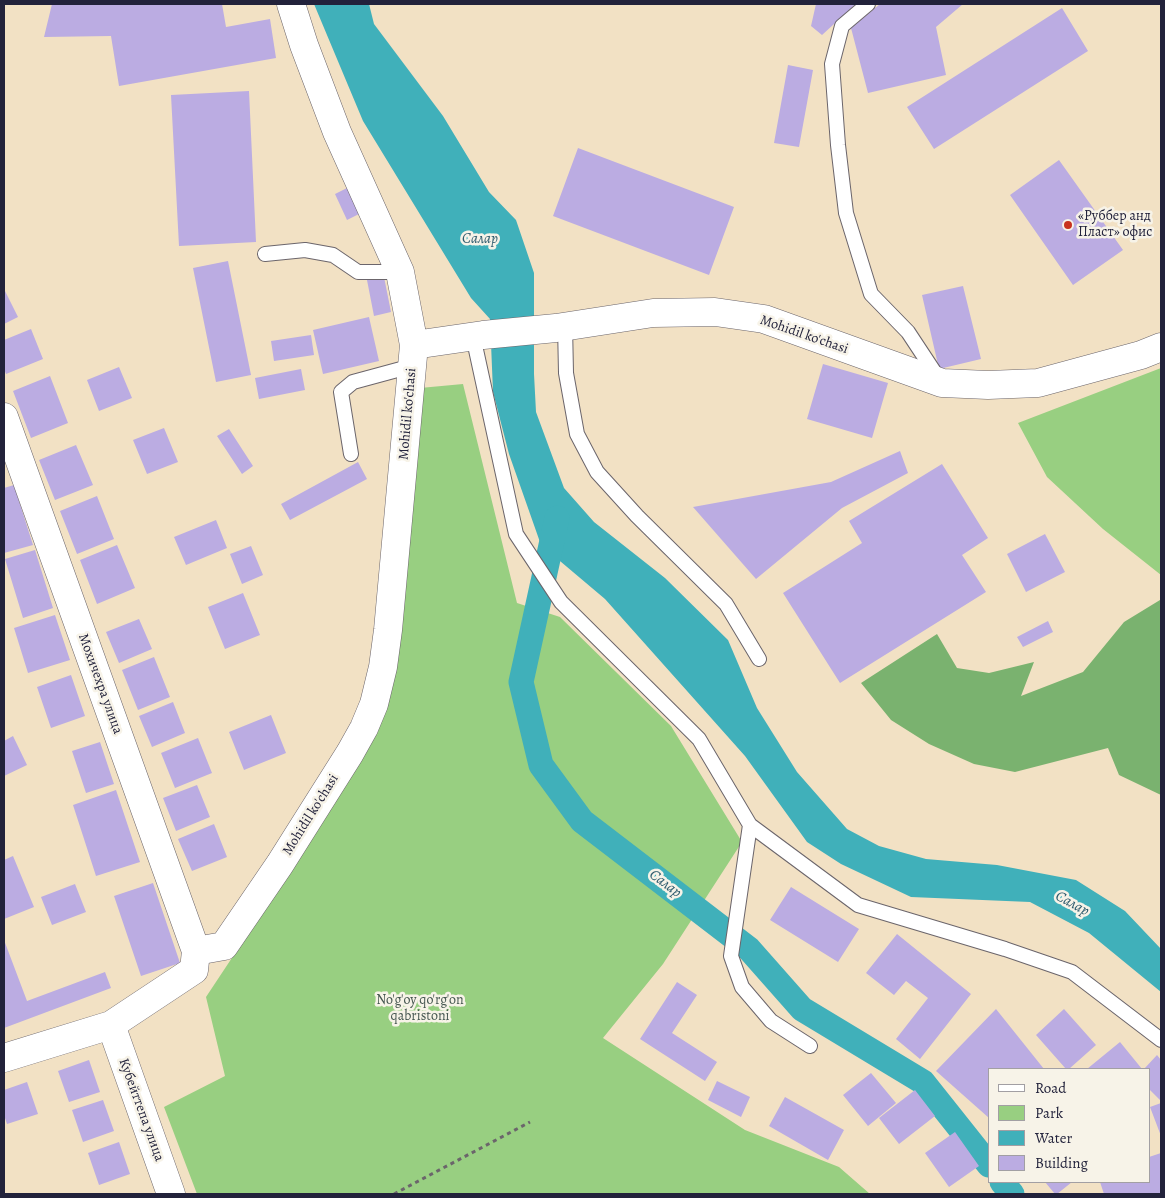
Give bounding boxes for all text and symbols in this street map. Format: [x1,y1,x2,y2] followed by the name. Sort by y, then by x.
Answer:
[1078,209,1152,242] place label: «Руббер анд Пласт» офис
[1062,219,1074,231] marker: «Руббер анд Пласт» офис
[462,230,498,248] water label: Салар
[758,312,850,358] street label: Mohidil ko'chasi
[396,367,420,461] street label: Mohidil ko'chasi
[74,632,126,736] street label: Мохичехра улица
[279,771,343,859] street label: Mohidil ko'chasi
[645,866,685,902] water label: Салар
[1052,888,1092,920] water label: Салар
[376,993,464,1026] park label: No'g'oy qo'rg'on qabristoni
[115,1056,167,1164] street label: Кубейттепа улица
[988,1068,1150,1183] legend
[1035,1078,1066,1098] text: Road
[1035,1103,1063,1123] text: Park
[1035,1128,1072,1148] text: Water
[1035,1153,1088,1173] text: Building

